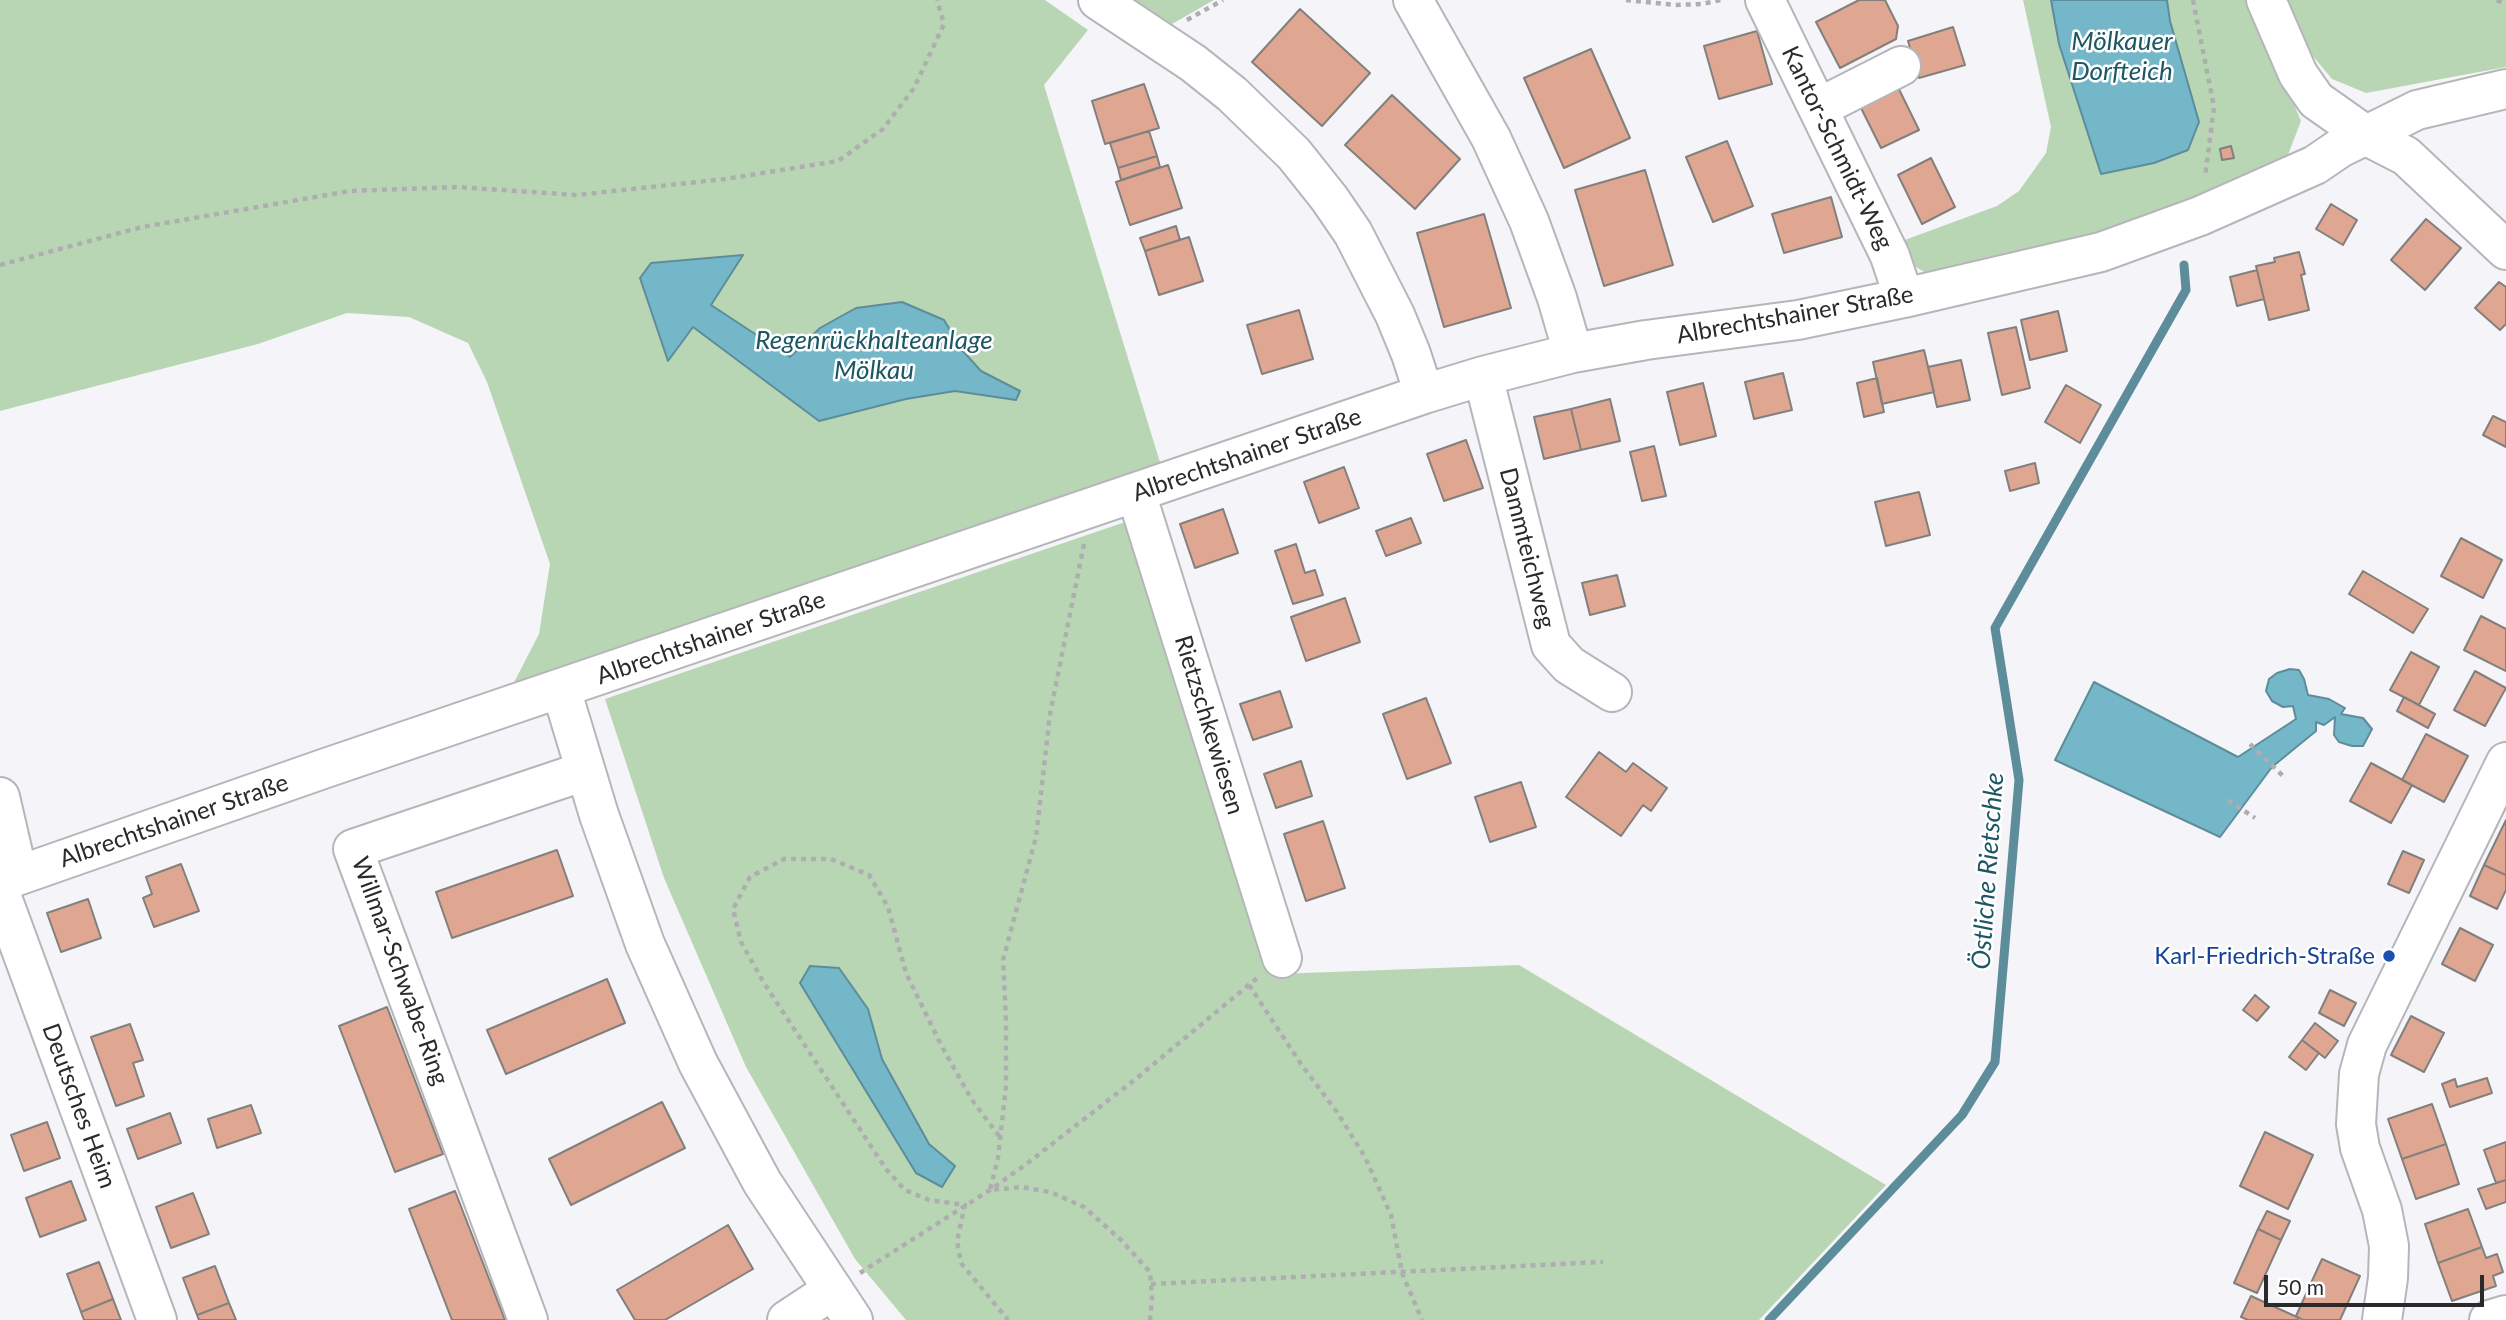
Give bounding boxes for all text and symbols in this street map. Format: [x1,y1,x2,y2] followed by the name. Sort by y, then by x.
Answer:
[2071,26,2173,88] water label: Mölkauer Dorfteich
[1775,42,1899,254] street label: Kantor-Schmidt-Weg
[1674,280,1916,350] street label: Albrechtshainer Straße
[755,325,993,386] water label: Regenrückhalteanlage Mölkau
[1129,402,1365,508] street label: Albrechtshainer Straße
[1493,465,1561,631] street label: Dammteichweg
[593,585,829,691] street label: Albrechtshainer Straße
[1168,632,1250,818] street label: Rietzschkewiesen
[56,768,292,874] street label: Albrechtshainer Straße
[1966,772,2010,970] water label: Östliche Rietschke
[345,853,455,1089] street label: Willmar-Schwabe-Ring
[2154,942,2375,970] place label: Karl-Friedrich-Straße
[2381,948,2397,964] marker: Karl-Friedrich-Straße
[36,1020,122,1192] street label: Deutsches Heim
[2268,1260,2488,1304] scale bar
[2277,1274,2324,1299] text: 50 m

